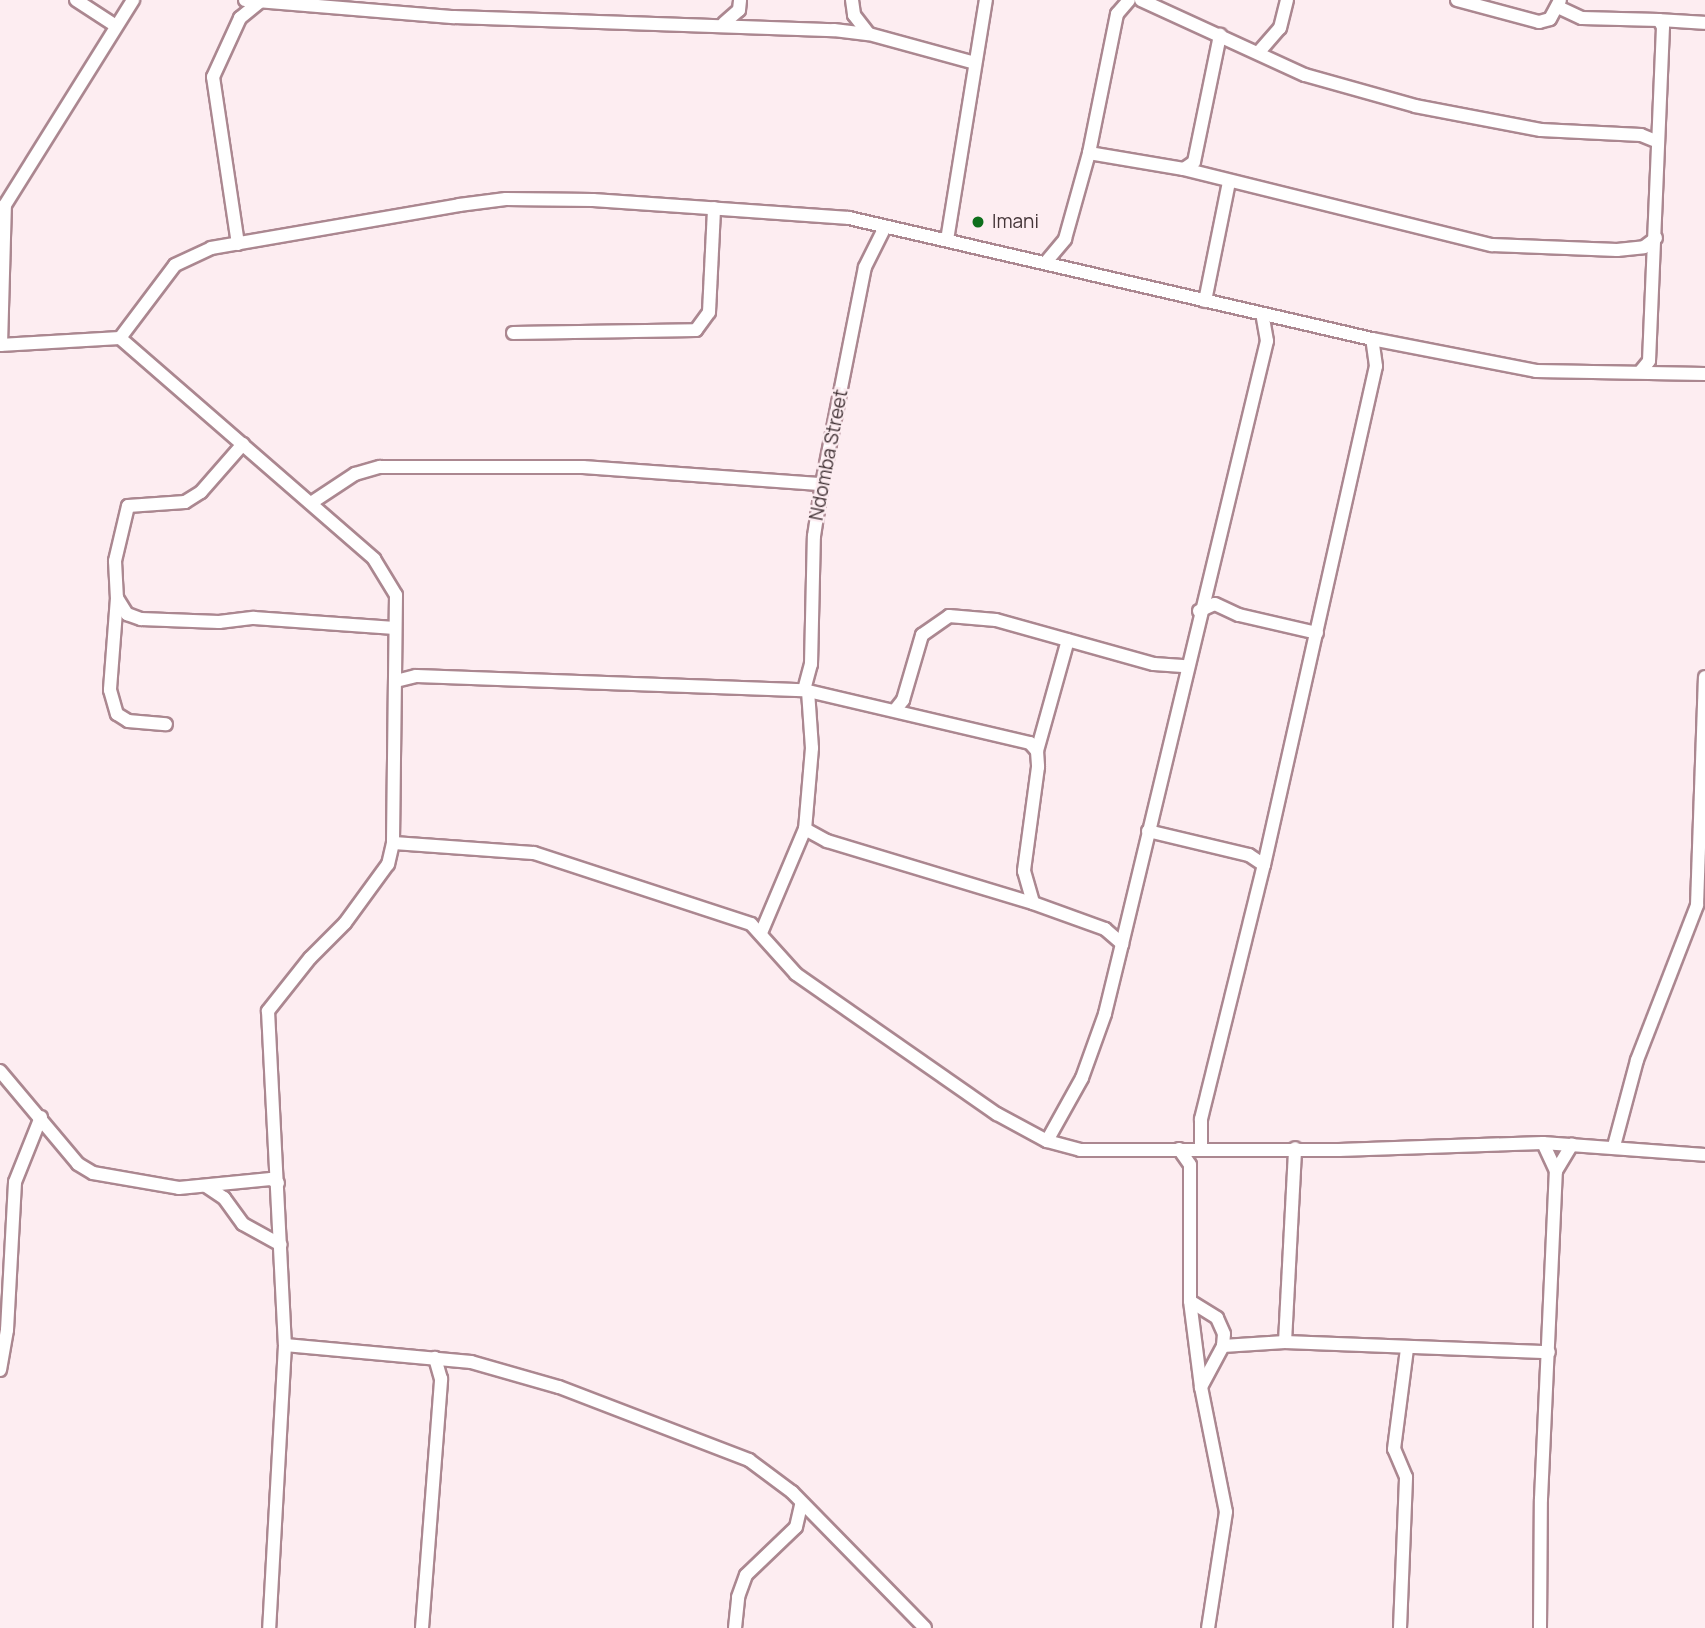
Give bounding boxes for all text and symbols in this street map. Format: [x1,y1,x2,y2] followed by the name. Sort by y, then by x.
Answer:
[992,211,1039,233] place label: Imani
[970,214,986,230] marker: Imani
[805,388,853,522] street label: Ndomba Street

